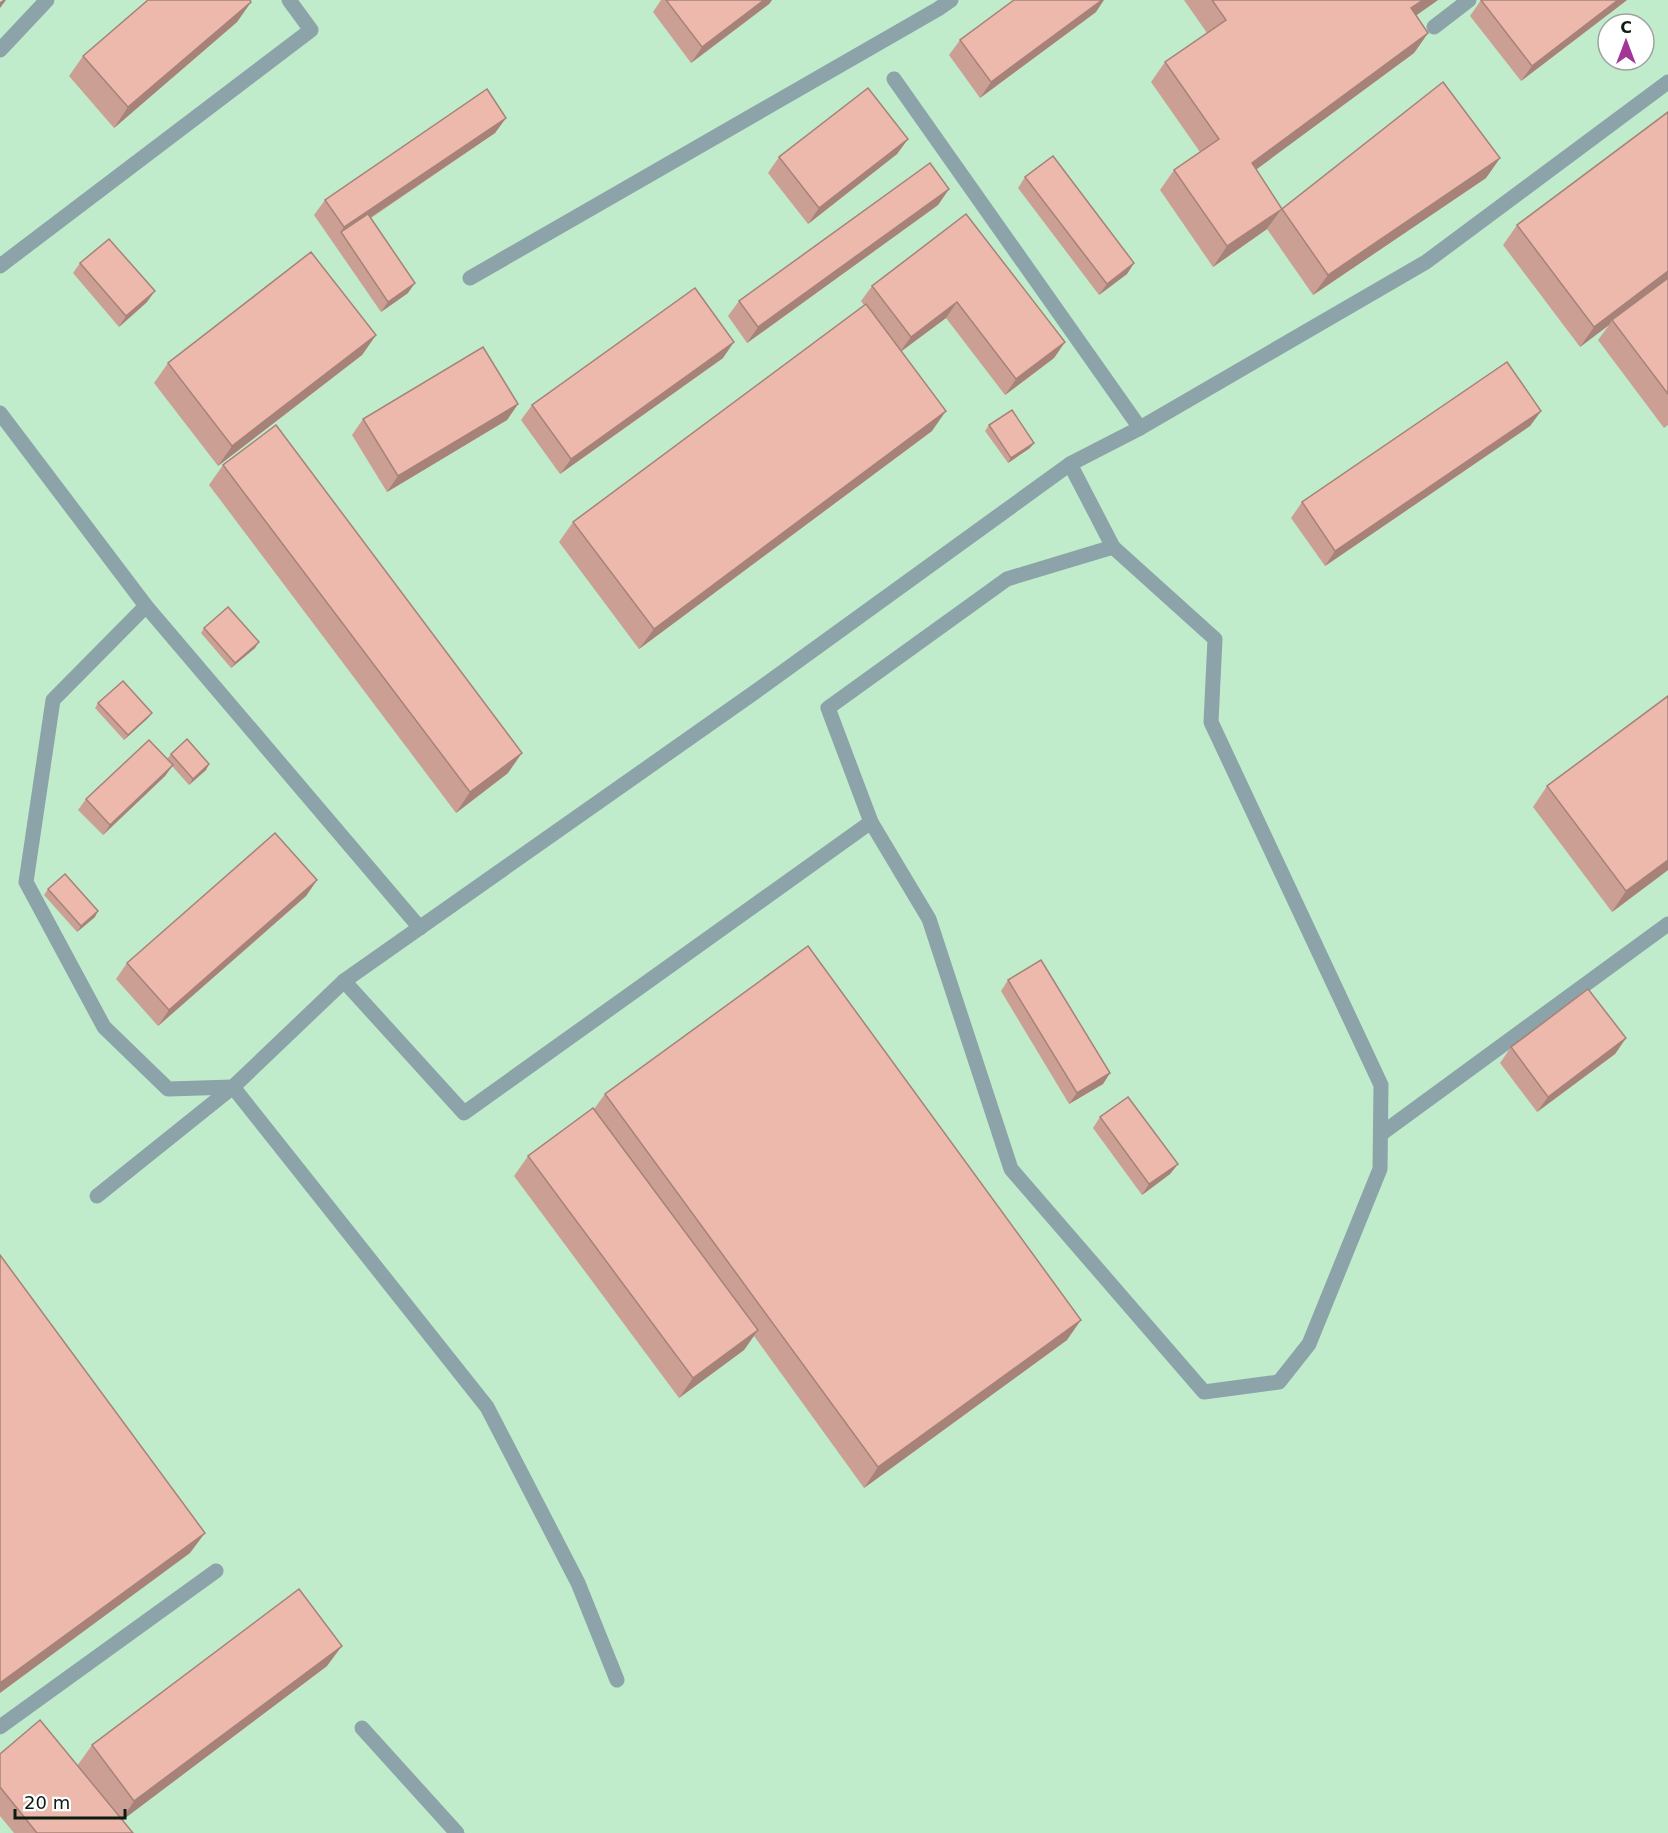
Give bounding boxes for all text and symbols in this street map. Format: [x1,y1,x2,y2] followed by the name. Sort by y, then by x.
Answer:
[1596,12,1656,72] north arrow
[1620,18,1632,37] text: С
[15,1782,124,1820] scale bar
[24,1792,70,1813] text: 20 m

